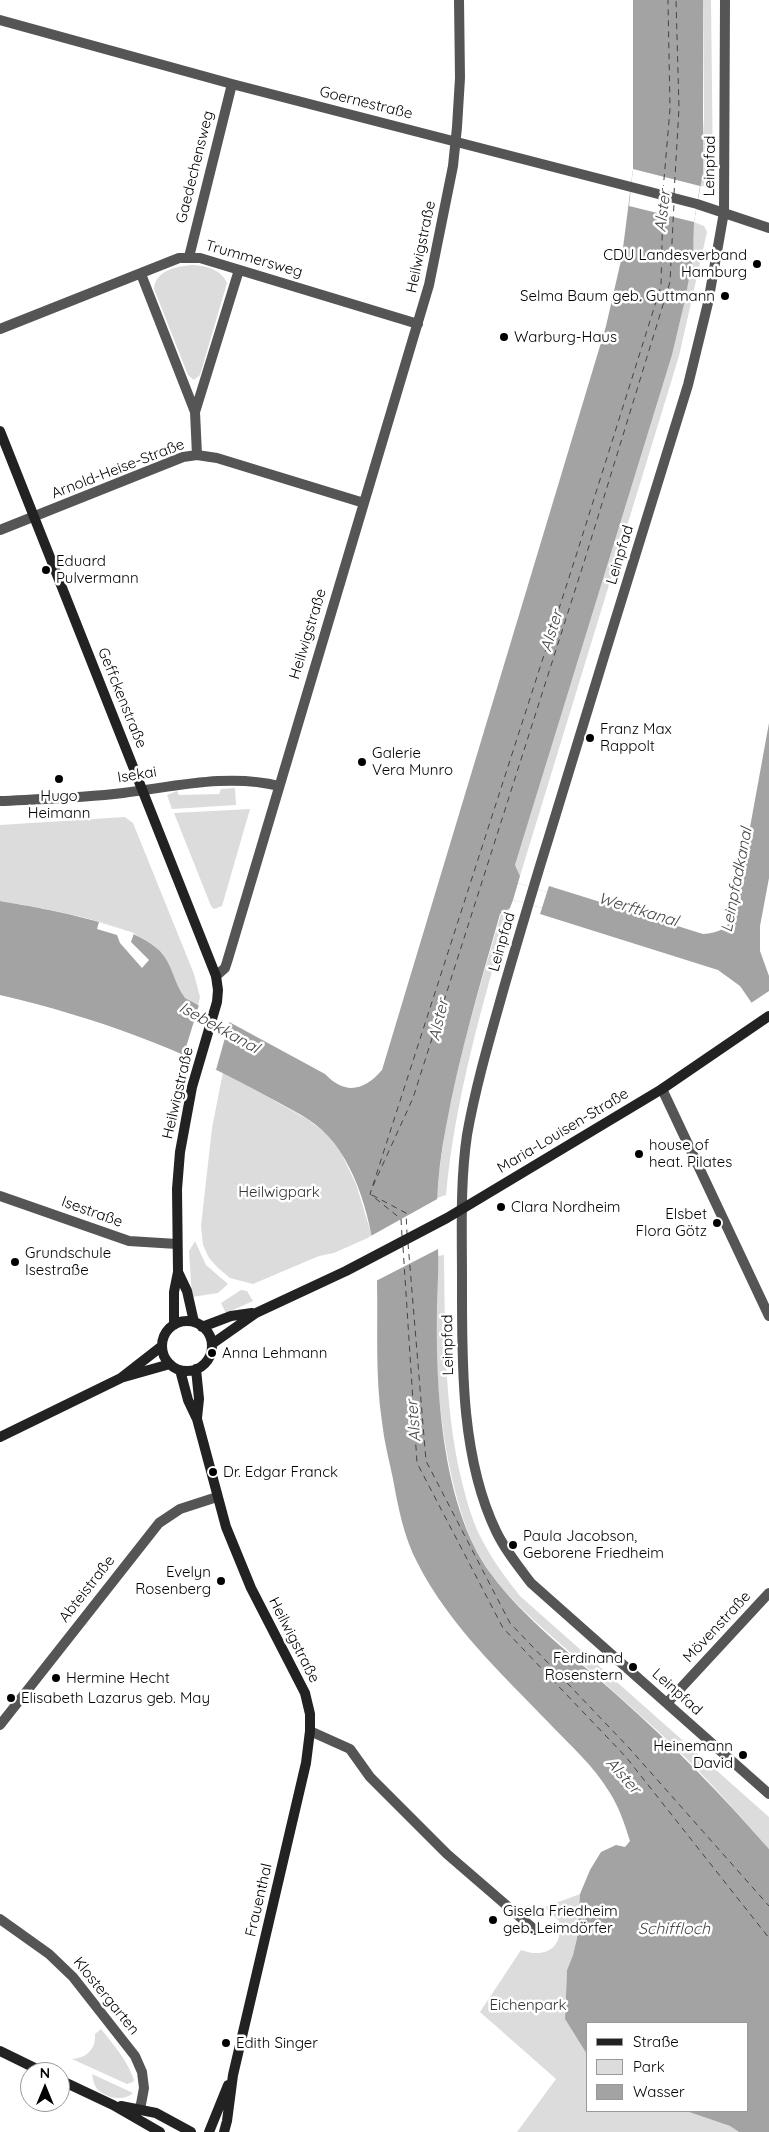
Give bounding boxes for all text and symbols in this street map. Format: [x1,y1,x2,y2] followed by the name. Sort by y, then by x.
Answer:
[318,83,414,123] street label: Goernestraße
[172,109,218,225] street label: Gaedechensweg
[700,135,720,197] street label: Leinpfad
[651,189,675,233] water label: Alster
[402,199,440,295] street label: Heilwigstraße
[203,237,305,281] street label: Trummersweg
[603,246,747,281] place label: CDU Landesverband Hamburg
[751,258,763,270] marker: CDU Landesverband Hamburg
[520,287,715,305] place label: Selma Baum geb. Guttmann
[719,290,731,302] marker: Selma Baum geb. Guttmann
[514,328,617,346] place label: Warburg-Haus
[498,331,510,343] marker: Warburg-Haus
[49,435,187,503] street label: Arnold-Heise-Straße
[602,523,638,587] street label: Leinpfad
[56,552,139,587] place label: Eduard Pulvermann
[40,564,52,576] marker: Eduard Pulvermann
[286,587,330,681] street label: Heilwigstraße
[537,608,567,654] water label: Alster
[94,645,150,751] street label: Geffckenstraße
[600,720,672,755] place label: Franz Max Rappolt
[584,732,596,744] marker: Franz Max Rappolt
[372,744,453,779] place label: Galerie Vera Munro
[356,756,368,768] marker: Galerie Vera Munro
[116,763,158,787] street label: Isekai
[53,773,65,785] marker: Hugo Heimann
[28,787,90,822] place label: Hugo Heimann
[717,826,757,934] water label: Leinpfadkanal
[596,889,680,931] water label: Werftkanal
[485,910,519,974] street label: Leinpfad
[425,997,453,1043] water label: Alster
[176,998,262,1058] water label: Isebekkanal
[159,1045,197,1141] street label: Heilwigstraße
[494,1085,632,1177] street label: Maria-Louisen-Straße
[649,1136,732,1171] place label: house of heat. Pilates
[633,1148,645,1160] marker: house of heat. Pilates
[238,1183,320,1201] park label: Heilwigpark
[59,1193,125,1231] street label: Isestraße
[511,1198,621,1216] place label: Clara Nordheim
[495,1201,507,1213] marker: Clara Nordheim
[636,1205,707,1240] place label: Elsbet Flora Götz
[711,1217,723,1229] marker: Elsbet Flora Götz
[25,1244,111,1279] place label: Grundschule Isestraße
[9,1256,21,1268] marker: Grundschule Isestraße
[438,1314,458,1376] street label: Leinpfad
[222,1344,327,1362] place label: Anna Lehmann
[206,1347,218,1359] marker: Anna Lehmann
[403,1399,425,1443] water label: Alster
[223,1463,338,1481] place label: Dr. Edgar Franck
[207,1466,219,1478] marker: Dr. Edgar Franck
[523,1527,664,1562] place label: Paula Jacobson, Geborene Friedheim
[507,1539,519,1551] marker: Paula Jacobson, Geborene Friedheim
[55,1552,119,1626] street label: Abteistraße
[135,1563,211,1598] place label: Evelyn Rosenberg
[215,1575,227,1587] marker: Evelyn Rosenberg
[679,1588,755,1666] street label: Mövenstraße
[265,1594,323,1686] street label: Heilwigstraße
[545,1649,623,1684] place label: Ferdinand Rosenstern
[627,1661,639,1673] marker: Ferdinand Rosenstern
[648,1665,706,1719] street label: Leinpfad
[66,1669,170,1687] place label: Hermine Hecht
[50,1672,62,1684] marker: Hermine Hecht
[21,1689,210,1707] place label: Elisabeth Lazarus geb. May
[5,1692,17,1704] marker: Elisabeth Lazarus geb. May
[653,1737,733,1772] place label: Heinemann David
[737,1749,749,1761] marker: Heinemann David
[602,1754,644,1798] water label: Alster
[242,1862,276,1938] street label: Frauenthal
[503,1902,618,1937] place label: Gisela Friedheim geb. Leimdörfer
[487,1914,499,1926] marker: Gisela Friedheim geb. Leimdörfer
[638,1919,710,1939] water label: Schiffloch
[69,1953,143,2039] street label: Klostergarten
[489,1996,567,2014] park label: Eichenpark
[586,2022,749,2112] legend
[633,2032,679,2051] text: Straße
[236,2034,318,2052] place label: Edith Singer
[220,2037,232,2049] marker: Edith Singer
[633,2057,665,2076] text: Park
[20,2062,70,2112] north arrow
[40,2064,50,2082] text: N
[633,2082,685,2101] text: Wasser

